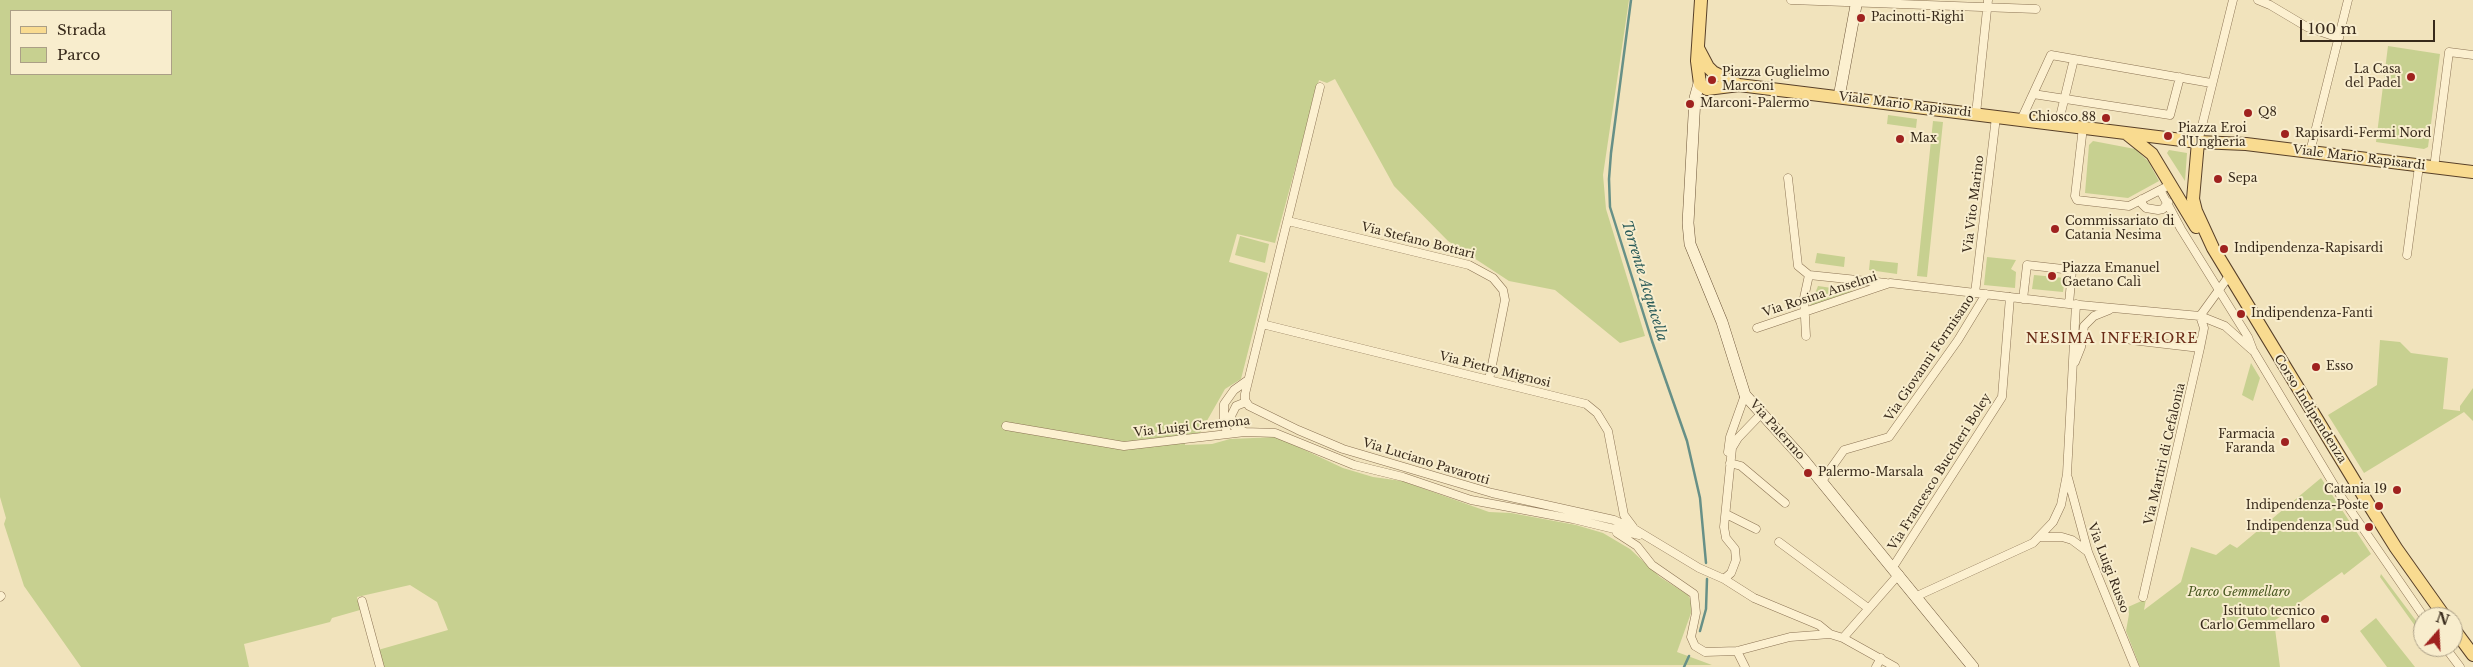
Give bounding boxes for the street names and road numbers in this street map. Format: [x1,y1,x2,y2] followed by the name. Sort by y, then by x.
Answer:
[1838,90,1972,120] street label: Viale Mario Rapisardi
[2292,143,2426,173] street label: Viale Mario Rapisardi
[1961,154,1987,254] street label: Via Vito Marino
[1360,220,1476,262] street label: Via Stefano Bottari
[1761,270,1879,320] street label: Via Rosina Anselmi
[1882,292,1978,424] street label: Via Giovanni Formisano
[1438,349,1552,391] street label: Via Pietro Mignosi
[2271,352,2349,466] street label: Corso Indipendenza
[2142,382,2188,526] street label: Via Martiri di Cefalonia
[1886,391,1994,553] street label: Via Francesco Buccheri Boley
[1746,397,1808,463] street label: Via Palermo
[1133,414,1251,440] street label: Via Luigi Cremona
[1361,436,1491,488] street label: Via Luciano Pavarotti
[2084,521,2132,615] street label: Via Luigi Russo

